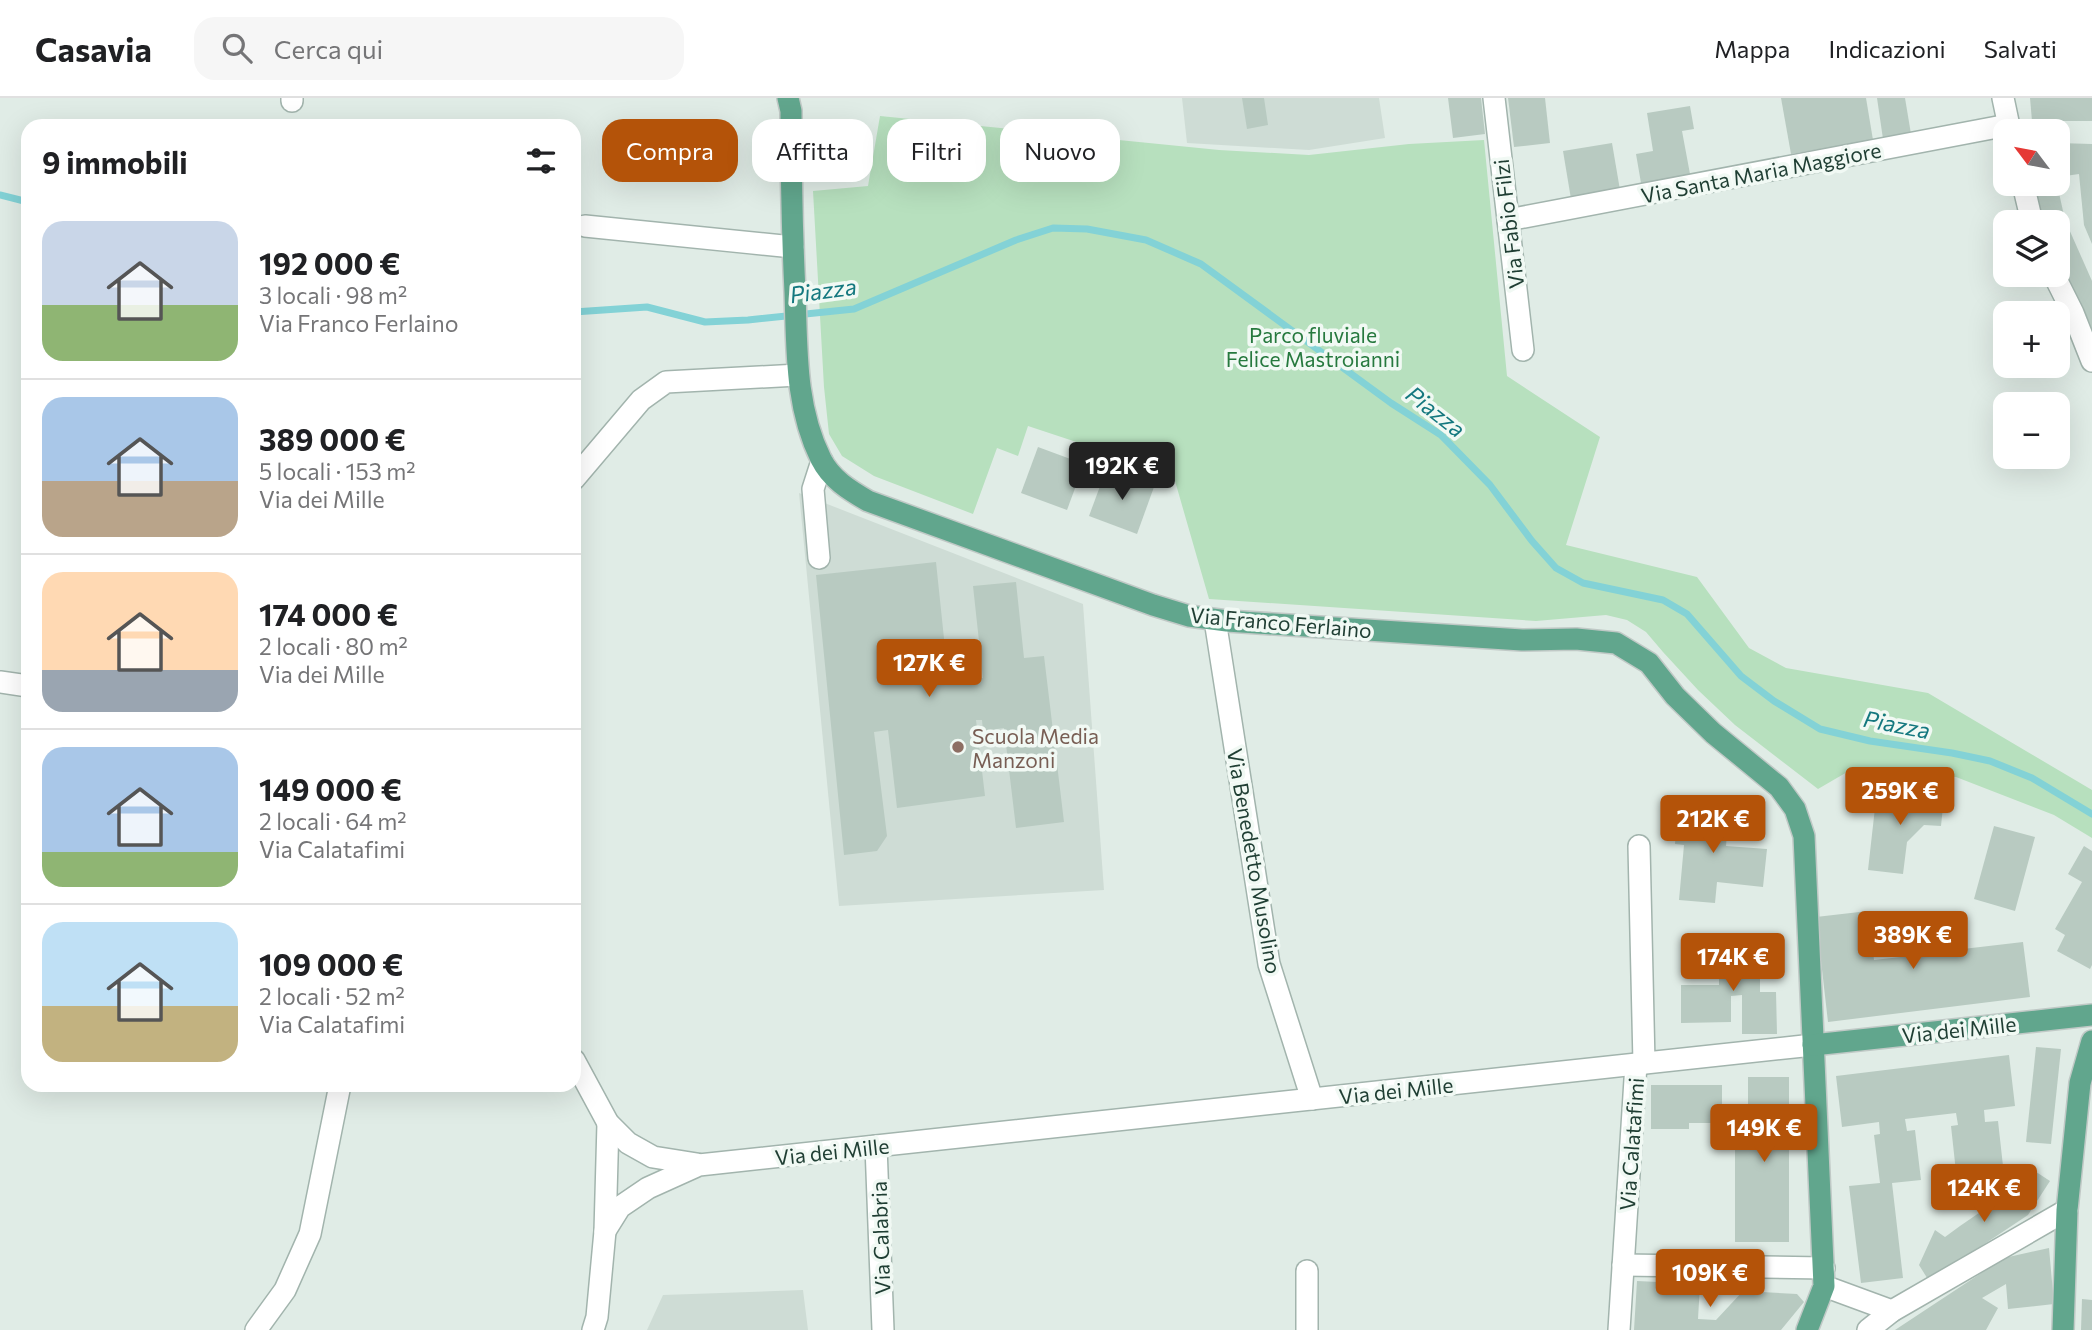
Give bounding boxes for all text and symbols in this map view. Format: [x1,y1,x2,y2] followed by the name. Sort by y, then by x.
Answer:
[194,17,684,80] search box
[35,28,152,69] text: Casavia
[218,29,256,67] icon: search
[274,33,383,64] text: Cerca qui
[1714,34,1790,63] text: Mappa
[1828,34,1946,63] text: Indicazioni
[1984,34,2057,63] text: Salvati
[602,119,738,182] chip: Compra
[752,119,873,182] chip: Affitta
[887,119,986,182] chip: Filtri
[1000,119,1120,182] chip: Nuovo
[1993,119,2070,196] north arrow
[1993,119,2070,469] map controls
[1639,136,1883,208] street label: Via Santa Maria Maggiore
[522,142,560,180] icon: filters
[42,143,188,180] text: 9 immobili
[1488,158,1528,290] street label: Via Fabio Filzi
[1993,210,2070,287] button: layers
[259,244,400,281] text: 192 000 €
[98,249,182,333] icon: home
[788,271,858,309] water label: Piazza
[259,281,407,309] text: 3 locali · 98 m²
[1993,301,2070,378] button: +
[259,309,458,337] text: Via Franco Ferlaino
[1226,322,1400,371] park label: Parco fluviale Felice Mastroianni
[1401,379,1471,443] water label: Piazza
[1993,392,2070,469] button: −
[259,420,406,457] text: 389 000 €
[98,425,182,509] icon: home
[1065,442,1179,502] pin: 192K €
[1085,451,1159,479] text: 192K €
[259,457,415,485] text: 5 locali · 153 m²
[259,485,385,513] text: Via dei Mille
[259,595,398,632] text: 174 000 €
[98,600,182,684] icon: home
[1189,602,1373,642] street label: Via Franco Ferlaino
[259,632,408,660] text: 2 locali · 80 m²
[872,640,986,699] pin: 127K €
[893,648,965,676] text: 127K €
[259,660,385,688] text: Via dei Mille
[1861,704,1933,744] water label: Piazza
[972,723,1099,772] place label: Scuola Media Manzoni
[950,739,966,755] marker: Scuola Media Manzoni
[1223,746,1287,976] street label: Via Benedetto Musolino
[1843,768,1957,827] pin: 259K €
[259,770,402,807] text: 149 000 €
[98,775,182,859] icon: home
[1861,776,1939,804] text: 259K €
[1656,796,1770,855] pin: 212K €
[1676,804,1750,832] text: 212K €
[259,807,407,835] text: 2 locali · 64 m²
[259,835,405,863] text: Via Calatafimi
[1856,912,1970,971] pin: 389K €
[1874,920,1952,948] text: 389K €
[1676,934,1790,993] pin: 174K €
[1697,942,1769,970] text: 174K €
[259,945,403,982] text: 109 000 €
[98,950,182,1034] icon: home
[259,982,405,1010] text: 2 locali · 52 m²
[259,1010,405,1038] text: Via Calatafimi
[1901,1011,2017,1047] street label: Via dei Mille
[1338,1072,1454,1108] street label: Via dei Mille
[1614,1077,1648,1211] street label: Via Calatafimi
[1707,1104,1821,1164] pin: 149K €
[1726,1113,1802,1141] text: 149K €
[774,1133,890,1169] street label: Via dei Mille
[1927,1164,2041,1224] pin: 124K €
[1947,1173,2021,1201] text: 124K €
[866,1181,894,1295] street label: Via Calabria
[1653,1250,1767,1309] pin: 109K €
[1672,1258,1748,1286] text: 109K €

